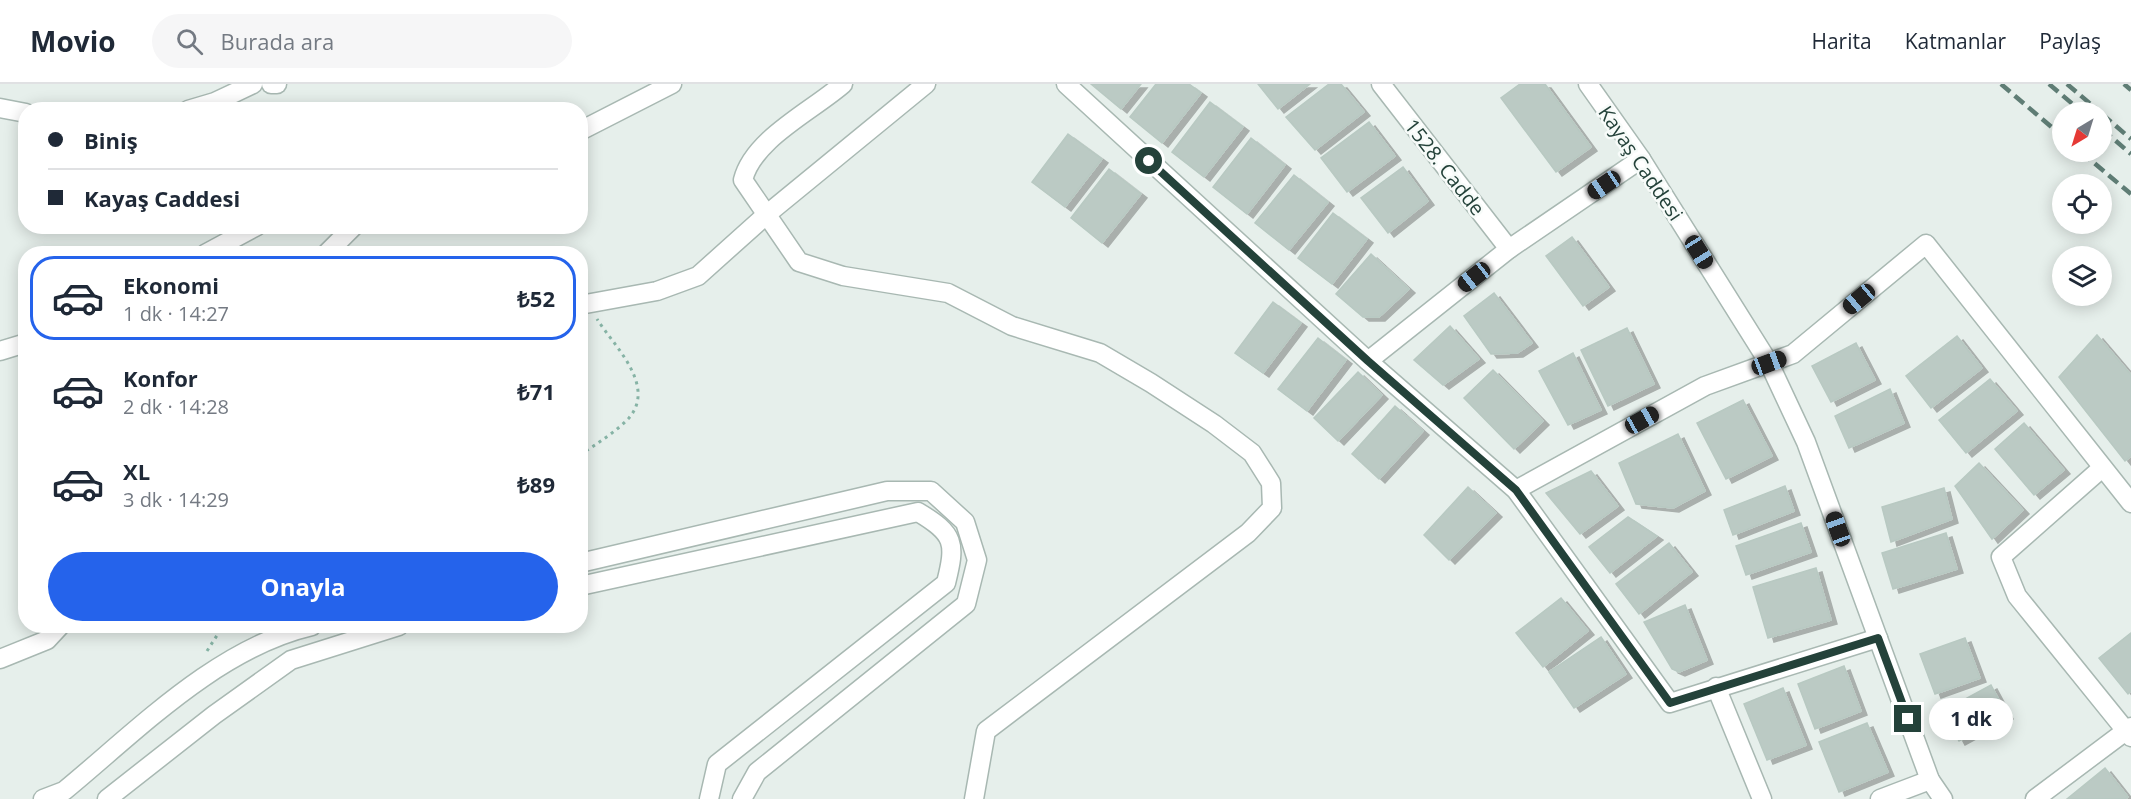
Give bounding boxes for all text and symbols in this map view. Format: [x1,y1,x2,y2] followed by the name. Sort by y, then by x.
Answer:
[152,14,572,68] search box
[30,22,116,60] text: Movio
[173,25,206,58] icon: search
[221,26,334,56] text: Burada ara
[1811,27,1872,55] text: Harita
[1905,27,2006,55] text: Katmanlar
[2039,27,2101,55] text: Paylaş
[1593,100,1689,226] street label: Kayaş Caddesi
[2052,102,2112,162] north arrow
[2052,102,2112,306] map controls
[1399,113,1491,221] street label: 1528. Cadde
[84,125,138,155] text: Biniş
[1135,147,1162,174] route start
[1584,167,1624,203] car
[2052,174,2112,234] button: locate
[84,183,240,213] text: Kayaş Caddesi
[1682,232,1716,272] car
[2052,246,2112,306] button: layers
[1454,259,1494,295] car
[123,270,219,300] text: Ekonomi
[51,271,105,325] icon: car
[1839,281,1879,317] car
[517,283,555,313] text: ₺52
[123,300,229,327] text: 1 dk · 14:27
[1749,348,1789,378] car
[123,363,198,393] text: Konfor
[51,364,105,418] icon: car
[517,376,555,406] text: ₺71
[123,393,229,420] text: 2 dk · 14:28
[1622,403,1662,437] car
[123,456,150,486] text: XL
[51,457,105,511] icon: car
[517,469,555,499] text: ₺89
[123,486,229,513] text: 3 dk · 14:29
[1823,509,1853,549] car
[48,552,558,621] button: Onayla
[1929,698,2013,740] callout: 1 dk
[1894,705,1921,732] route end
[1950,705,1992,732] text: 1 dk

